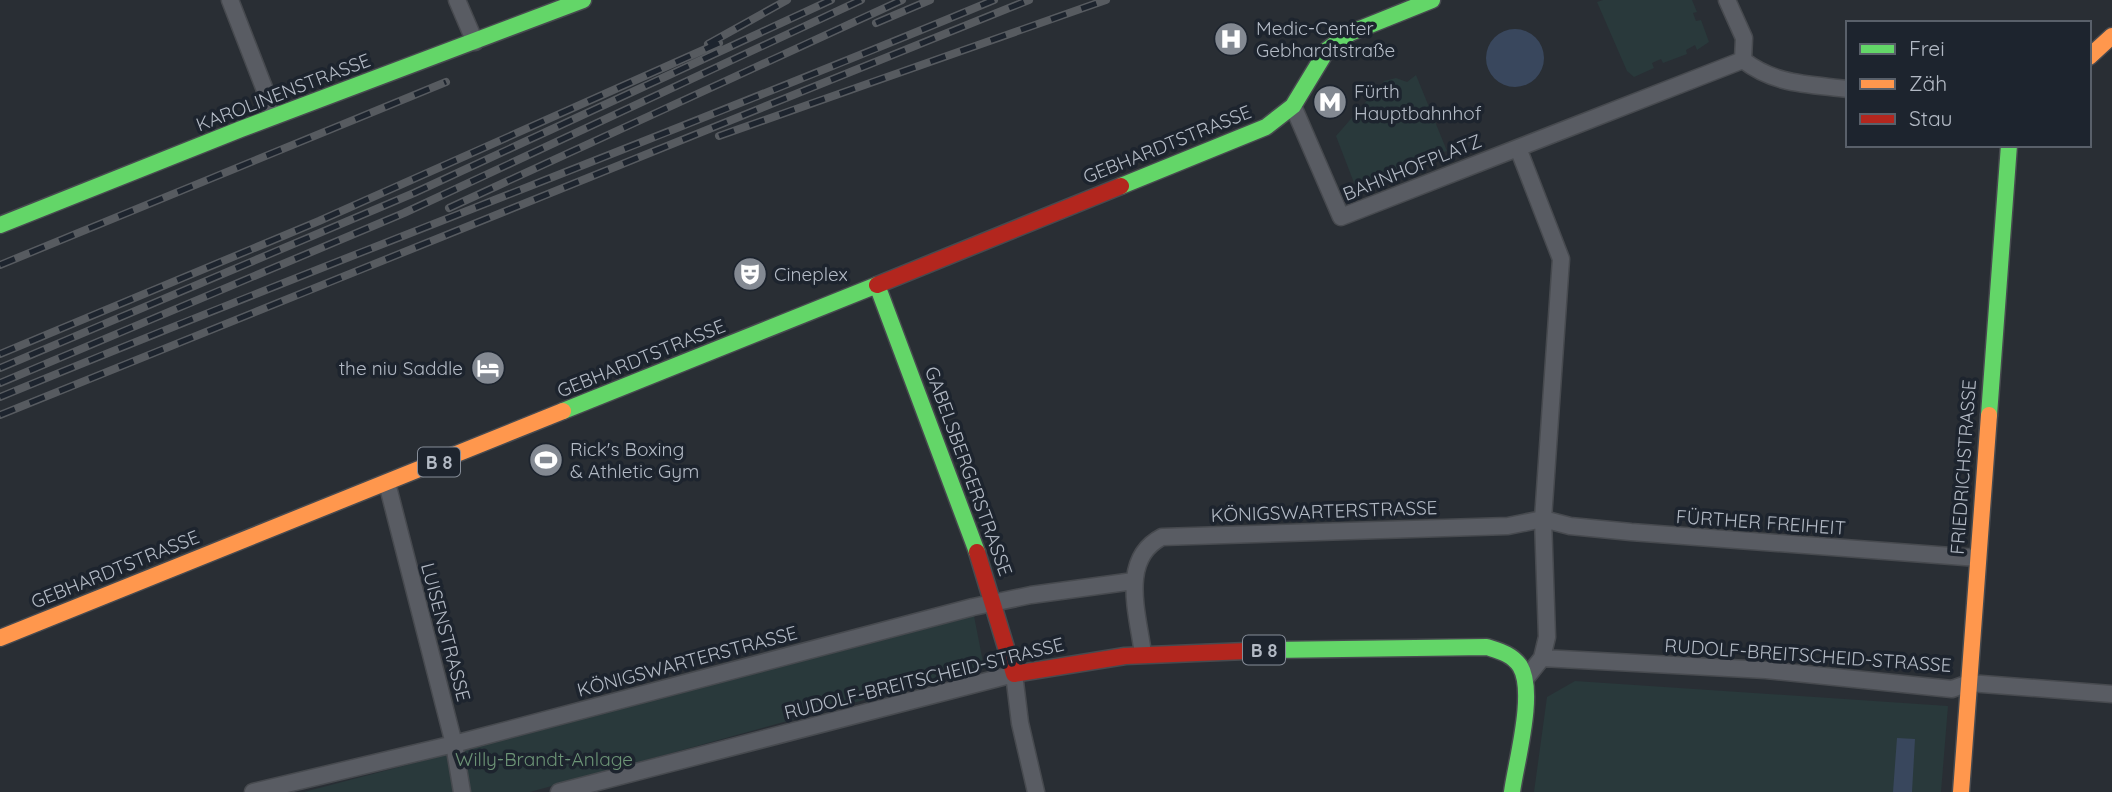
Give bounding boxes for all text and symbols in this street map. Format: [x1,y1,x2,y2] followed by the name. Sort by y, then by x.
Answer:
[1256,16,1395,62] place label: Medic-Center Gebhardtstraße
[1212,20,1250,58] hospital icon: Medic-Center Gebhardtstraße
[1846,21,2091,147] legend
[1909,35,1945,61] text: Frei
[192,48,374,136] street label: KAROLINENSTRASSE
[1909,70,1947,96] text: Zäh
[1354,79,1482,125] place label: Fürth Hauptbahnhof
[1311,83,1349,121] metro station icon: Fürth Hauptbahnhof
[1079,99,1255,189] street label: GEBHARDTSTRASSE
[1909,105,1952,131] text: Stau
[1339,128,1485,206] street label: BAHNHOFPLATZ
[731,255,769,293] theatre icon: Cineplex
[774,262,848,286] place label: Cineplex
[553,313,729,403] street label: GEBHARDTSTRASSE
[469,349,507,387] hotel icon: the niu Saddle
[339,356,463,380] place label: the niu Saddle
[920,363,1018,579] street label: GABELSBERGERSTRASSE
[1945,379,1981,555] street label: FRIEDRICHSTRASSE
[570,437,699,483] place label: Rick's Boxing & Athletic Gym
[527,441,565,479] sports icon: Rick's Boxing & Athletic Gym
[418,448,460,476] road number: B 8
[1210,495,1438,527] street label: KÖNIGSWARTERSTRASSE
[1675,504,1847,540] street label: FÜRTHER FREIHEIT
[27,524,203,614] street label: GEBHARDTSTRASSE
[416,560,476,704] street label: LUISENSTRASSE
[574,620,800,702] street label: KÖNIGSWARTERSTRASSE
[782,632,1066,724] street label: RUDOLF-BREITSCHEID-STRASSE
[1664,633,1952,677] street label: RUDOLF-BREITSCHEID-STRASSE
[1243,636,1285,664] road number: B 8
[455,747,633,771] park label: Willy-Brandt-Anlage

